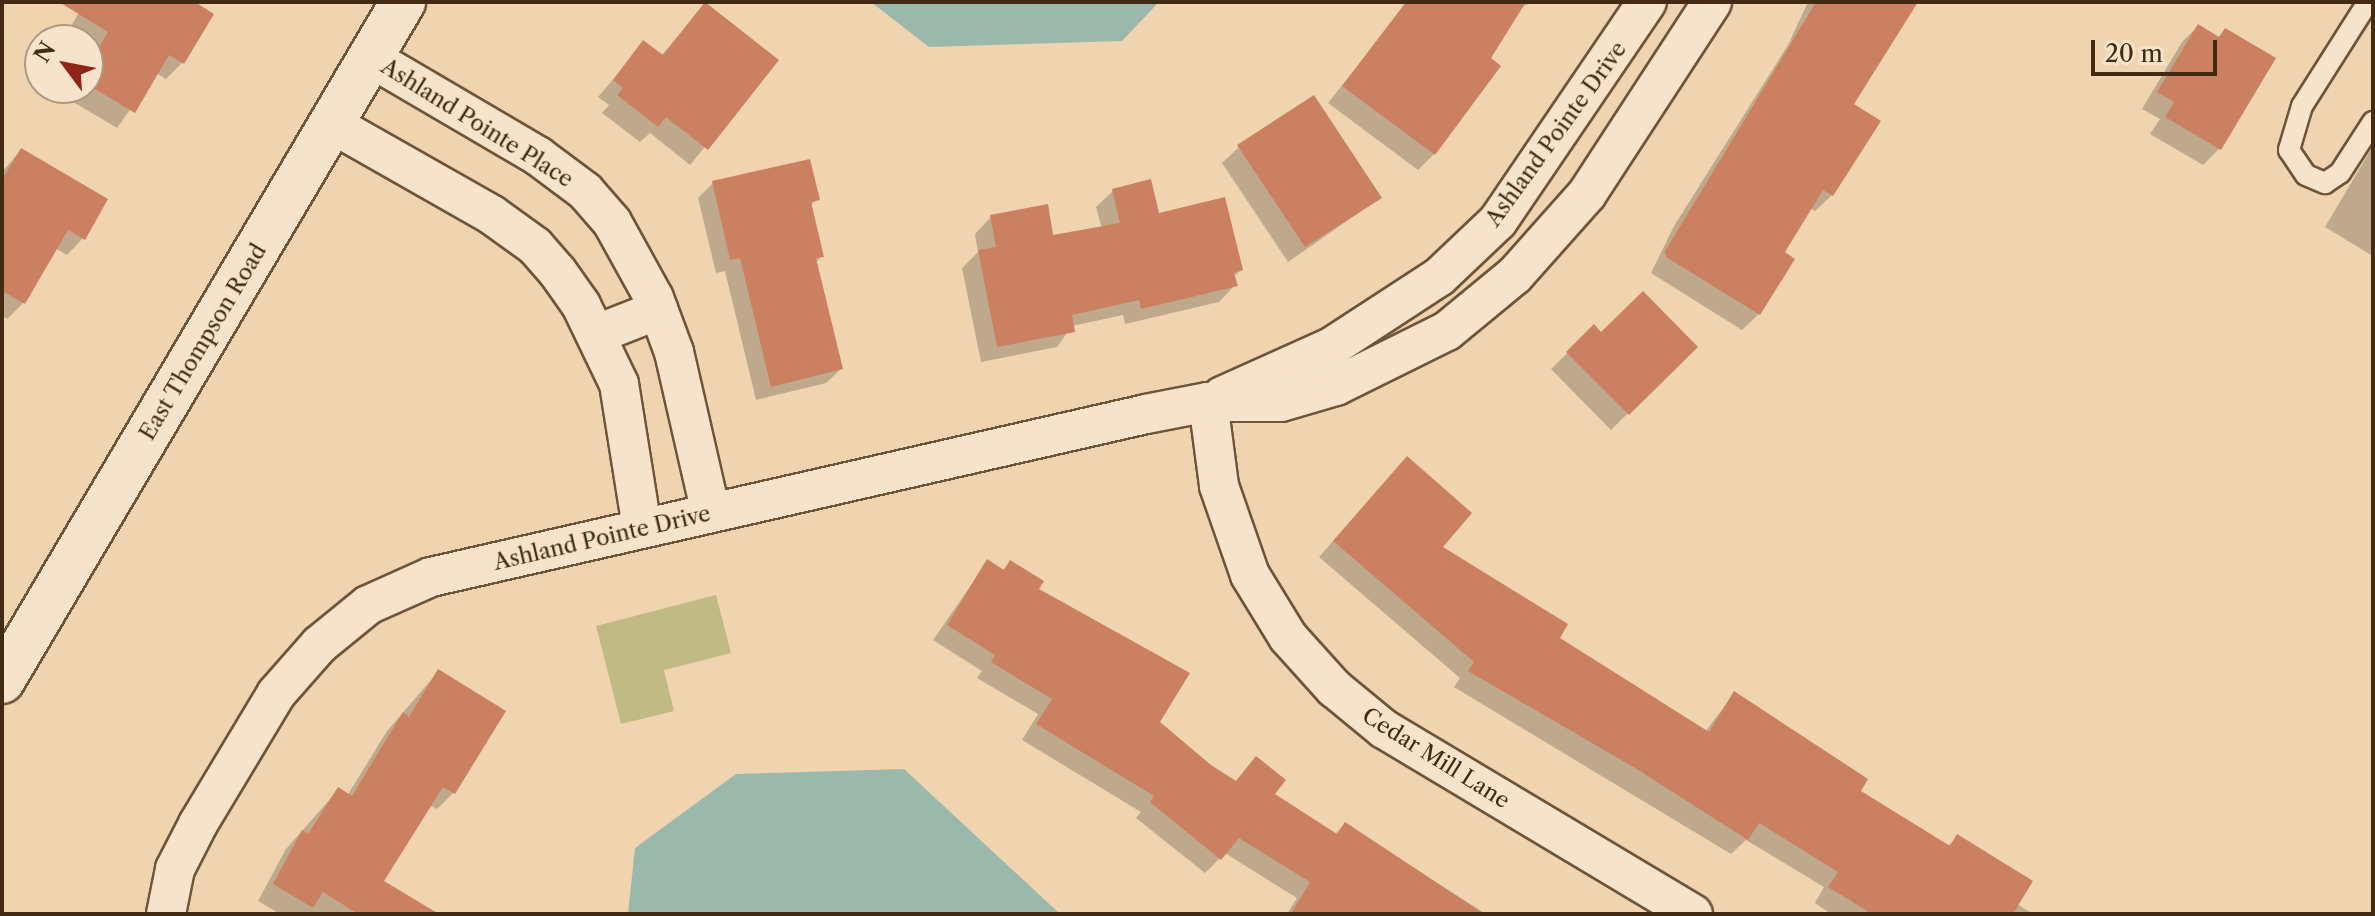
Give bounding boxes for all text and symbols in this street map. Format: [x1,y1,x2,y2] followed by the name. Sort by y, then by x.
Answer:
[24,24,104,104] north arrow
[2095,24,2221,74] scale bar
[1480,36,1632,232] street label: Ashland Pointe Drive
[28,37,61,67] text: N
[2105,39,2163,68] text: 20 m
[376,53,578,193] street label: Ashland Pointe Place
[134,239,272,445] street label: East Thompson Road
[491,500,713,576] street label: Ashland Pointe Drive
[1357,702,1515,814] street label: Cedar Mill Lane

